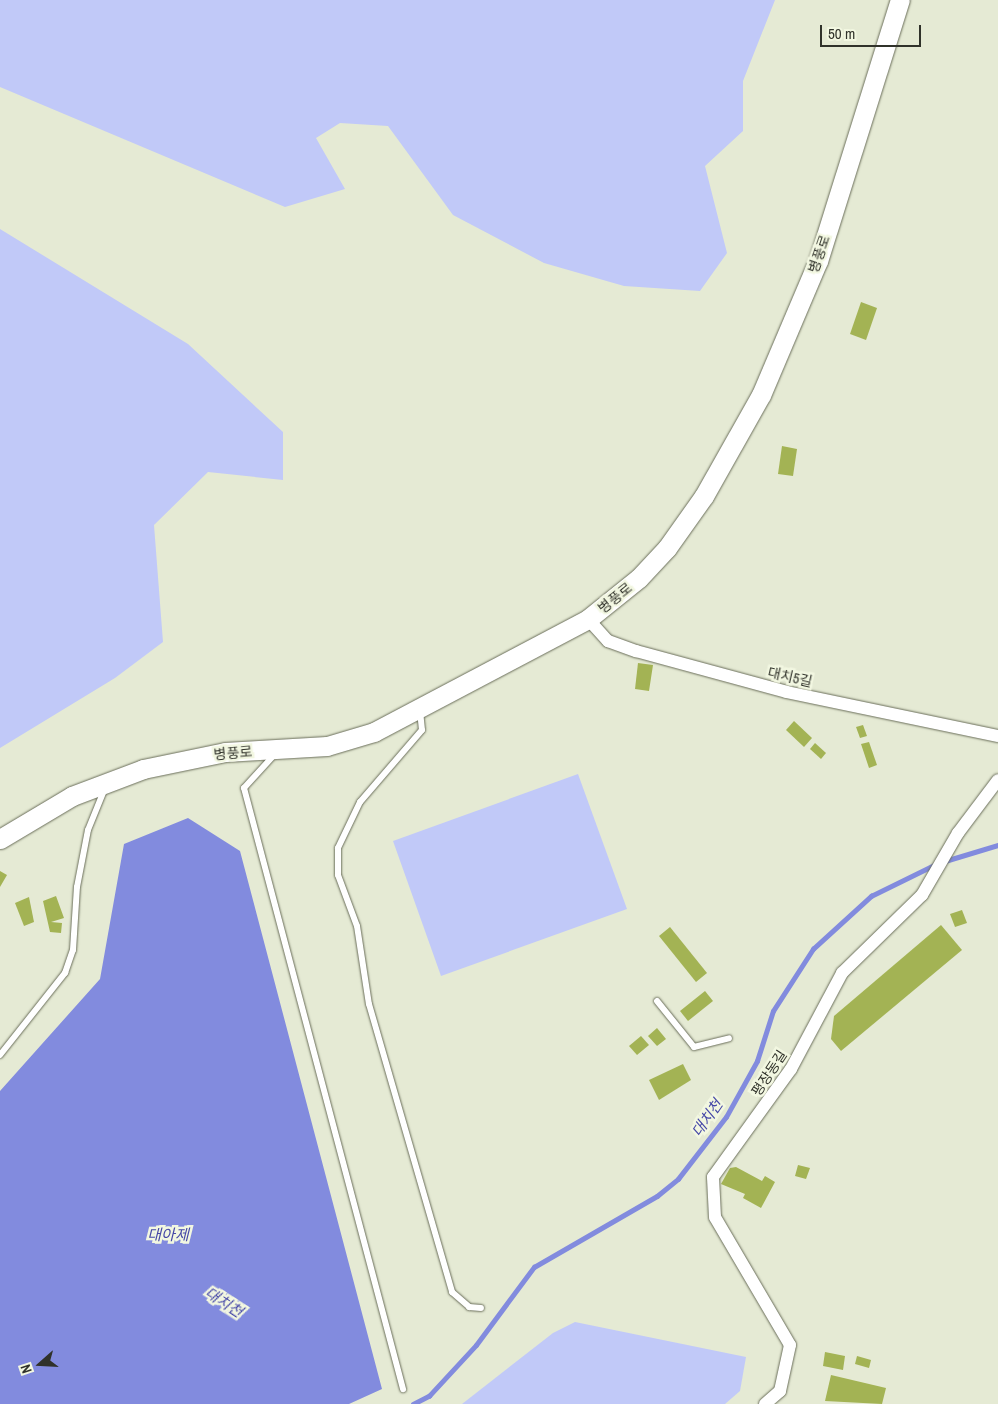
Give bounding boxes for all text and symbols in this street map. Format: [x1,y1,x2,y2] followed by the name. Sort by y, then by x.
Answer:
[823,15,924,47] scale bar
[828,23,855,44] text: 50 m
[805,233,833,275] street label: 병풍로
[595,579,635,617] street label: 병풍로
[766,664,814,690] street label: 대치5길
[213,743,253,763] street label: 병풍로
[748,1047,790,1099] street label: 평장동길
[688,1096,726,1140] water label: 대치천
[147,1226,189,1244] water label: 대아제
[202,1283,246,1321] water label: 대치천
[15,1339,65,1389] north arrow
[16,1362,36,1376] text: N

